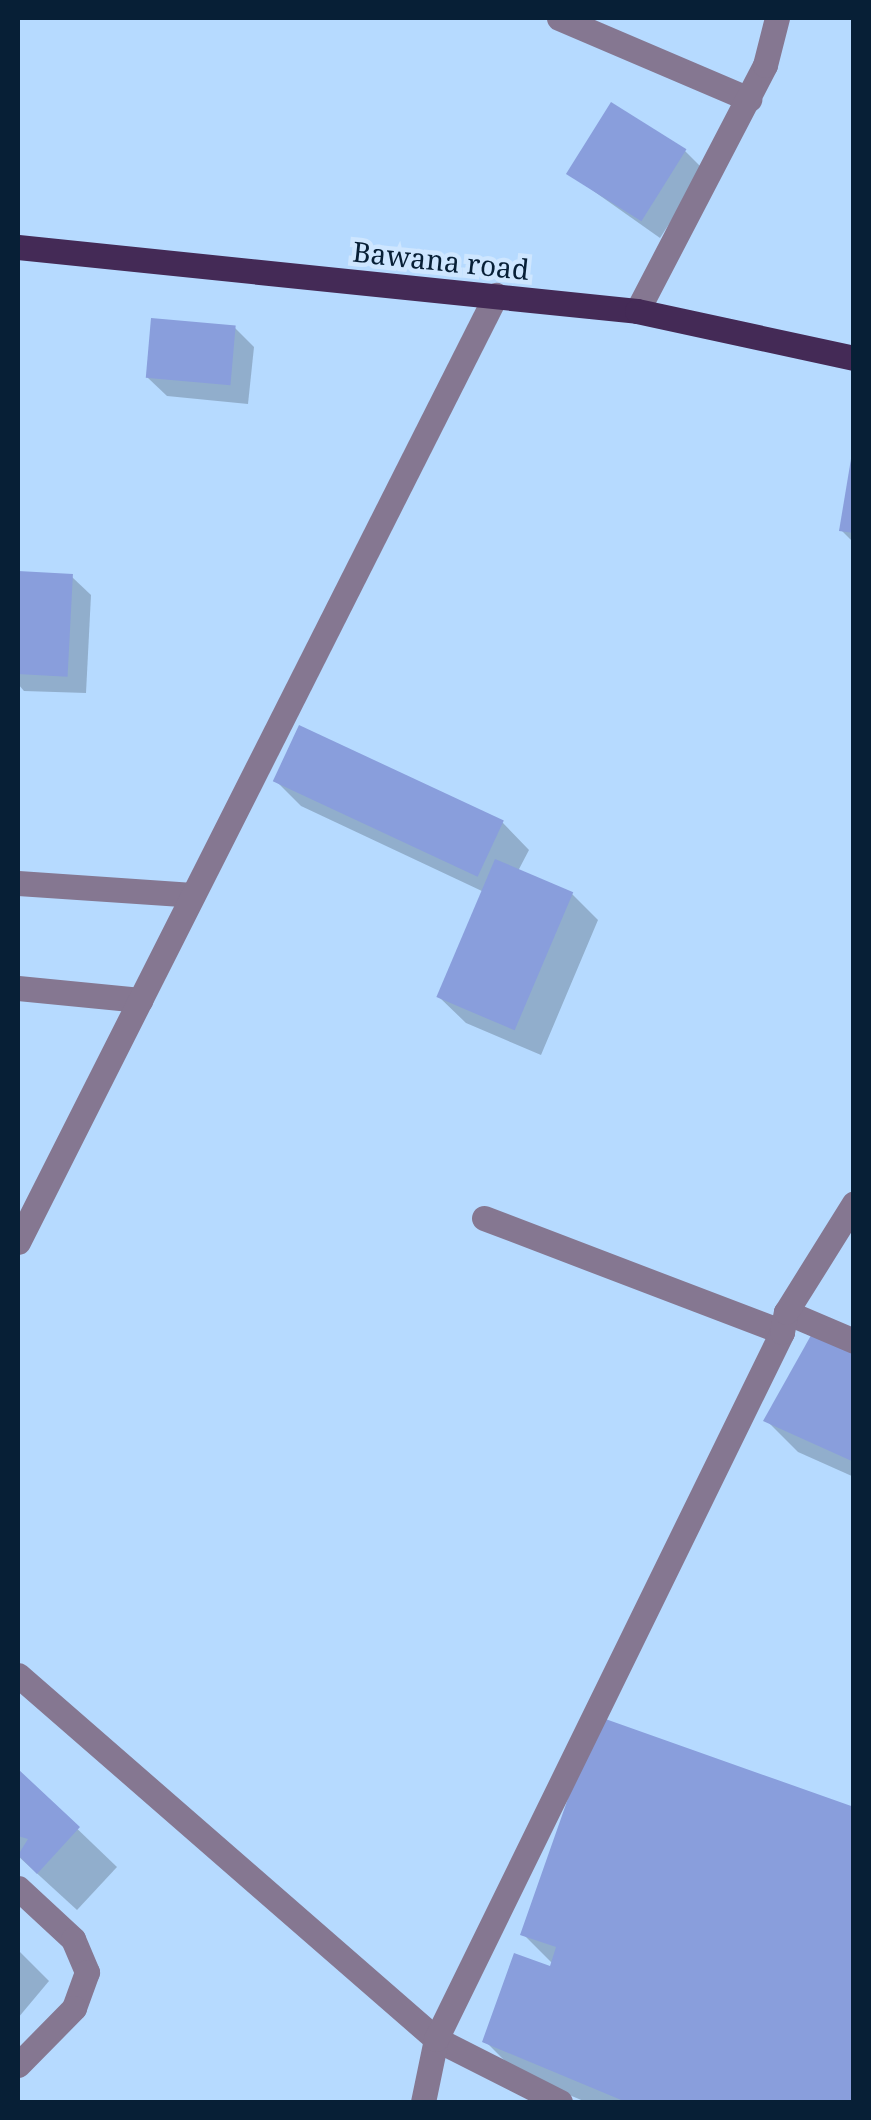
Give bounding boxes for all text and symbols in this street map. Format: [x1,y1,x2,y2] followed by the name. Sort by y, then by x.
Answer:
[351,234,531,286] street label: Bawana road

